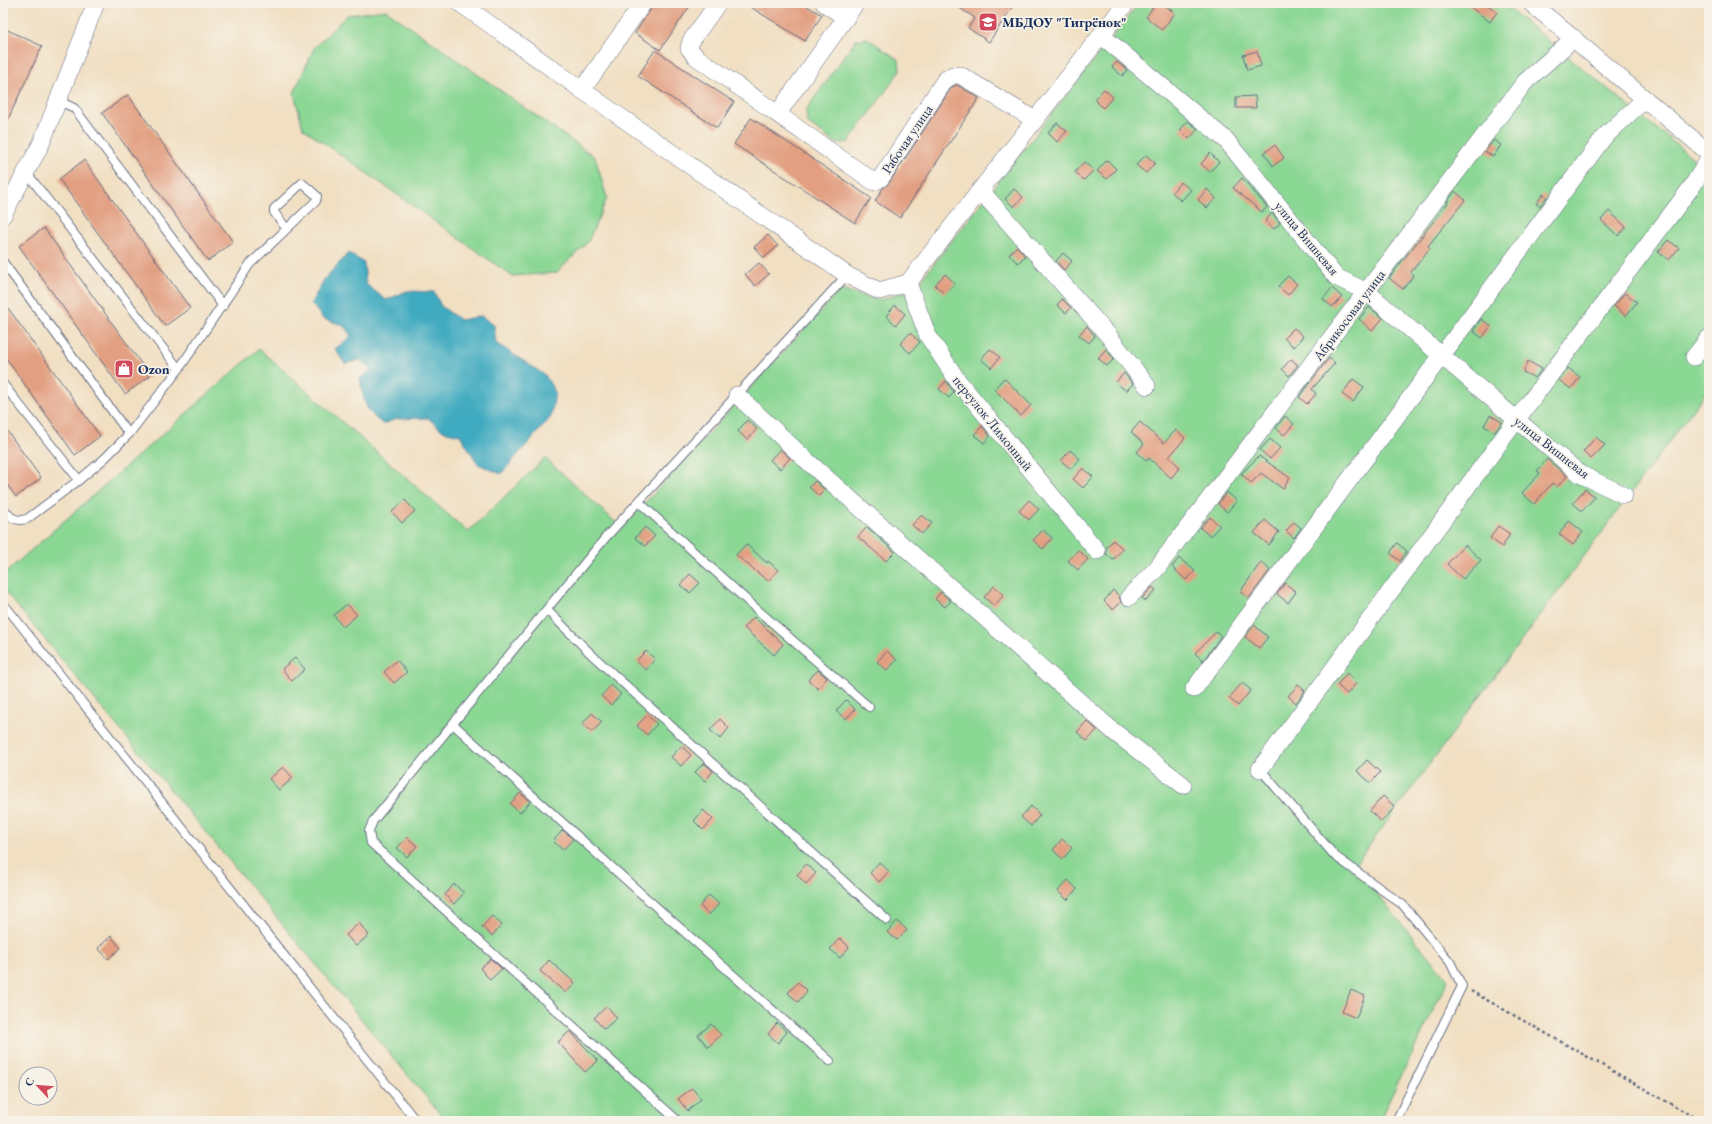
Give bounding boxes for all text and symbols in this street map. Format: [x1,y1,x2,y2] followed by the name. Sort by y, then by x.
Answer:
[977,11,999,33] school or university icon: МБДОУ "Тигрёнок"
[1002,13,1126,31] place label: МБДОУ "Тигрёнок"
[877,101,937,177] street label: Рабочая улица
[1271,197,1343,279] street label: улица Вишневая
[1308,265,1389,365] street label: Абрикосовая улица
[113,358,135,380] shop icon: Ozon
[138,360,170,378] place label: Ozon
[949,372,1037,475] street label: переулок Лимонный
[1510,412,1594,482] street label: улица Вишневая
[18,1066,58,1106] north arrow
[21,1075,37,1088] text: С

